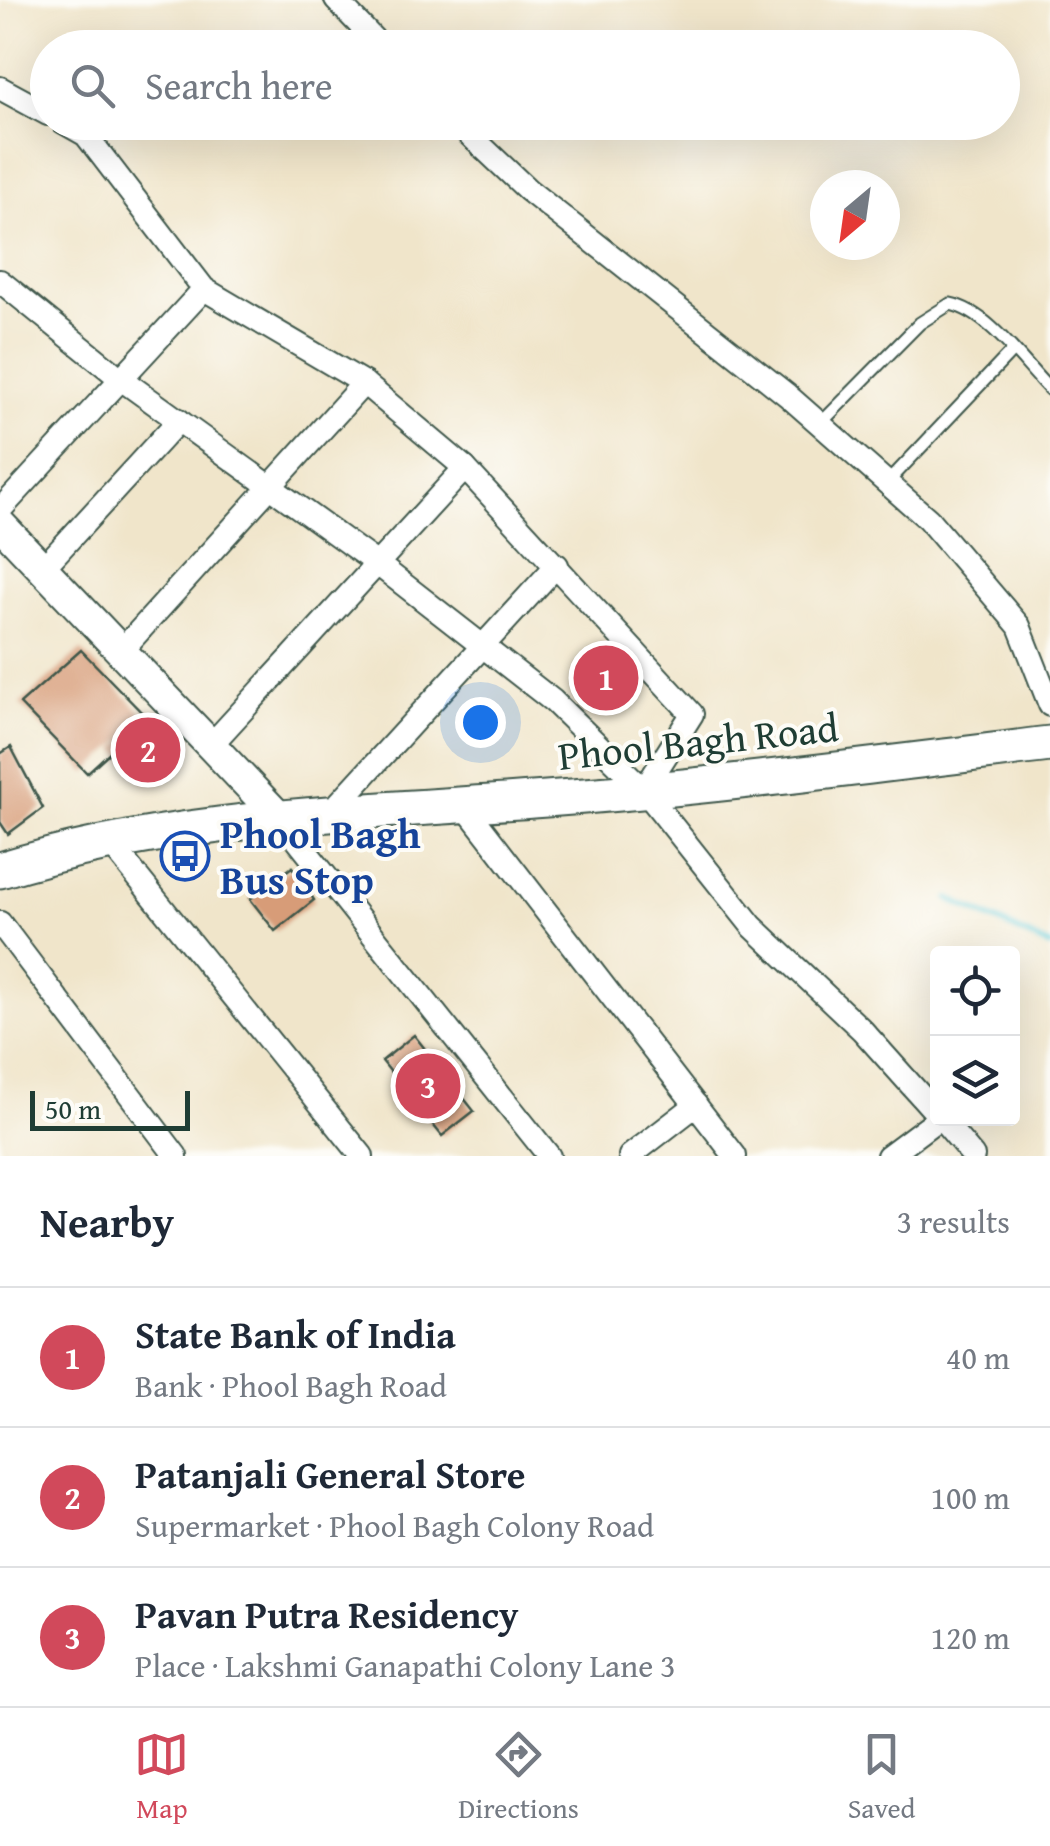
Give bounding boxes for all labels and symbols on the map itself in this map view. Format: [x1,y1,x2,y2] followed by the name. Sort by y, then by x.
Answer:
[810,170,900,260] north arrow
[574,640,638,716] pin: 1
[455,697,506,748] your location
[555,697,842,785] street label: Phool Bagh Road
[116,712,180,788] pin: 2
[220,804,421,909] place label: Phool Bagh Bus Stop
[159,830,211,882] bus stop icon: Phool Bagh Bus Stop
[396,1048,460,1124] pin: 3
[30,1086,190,1130] scale bar

